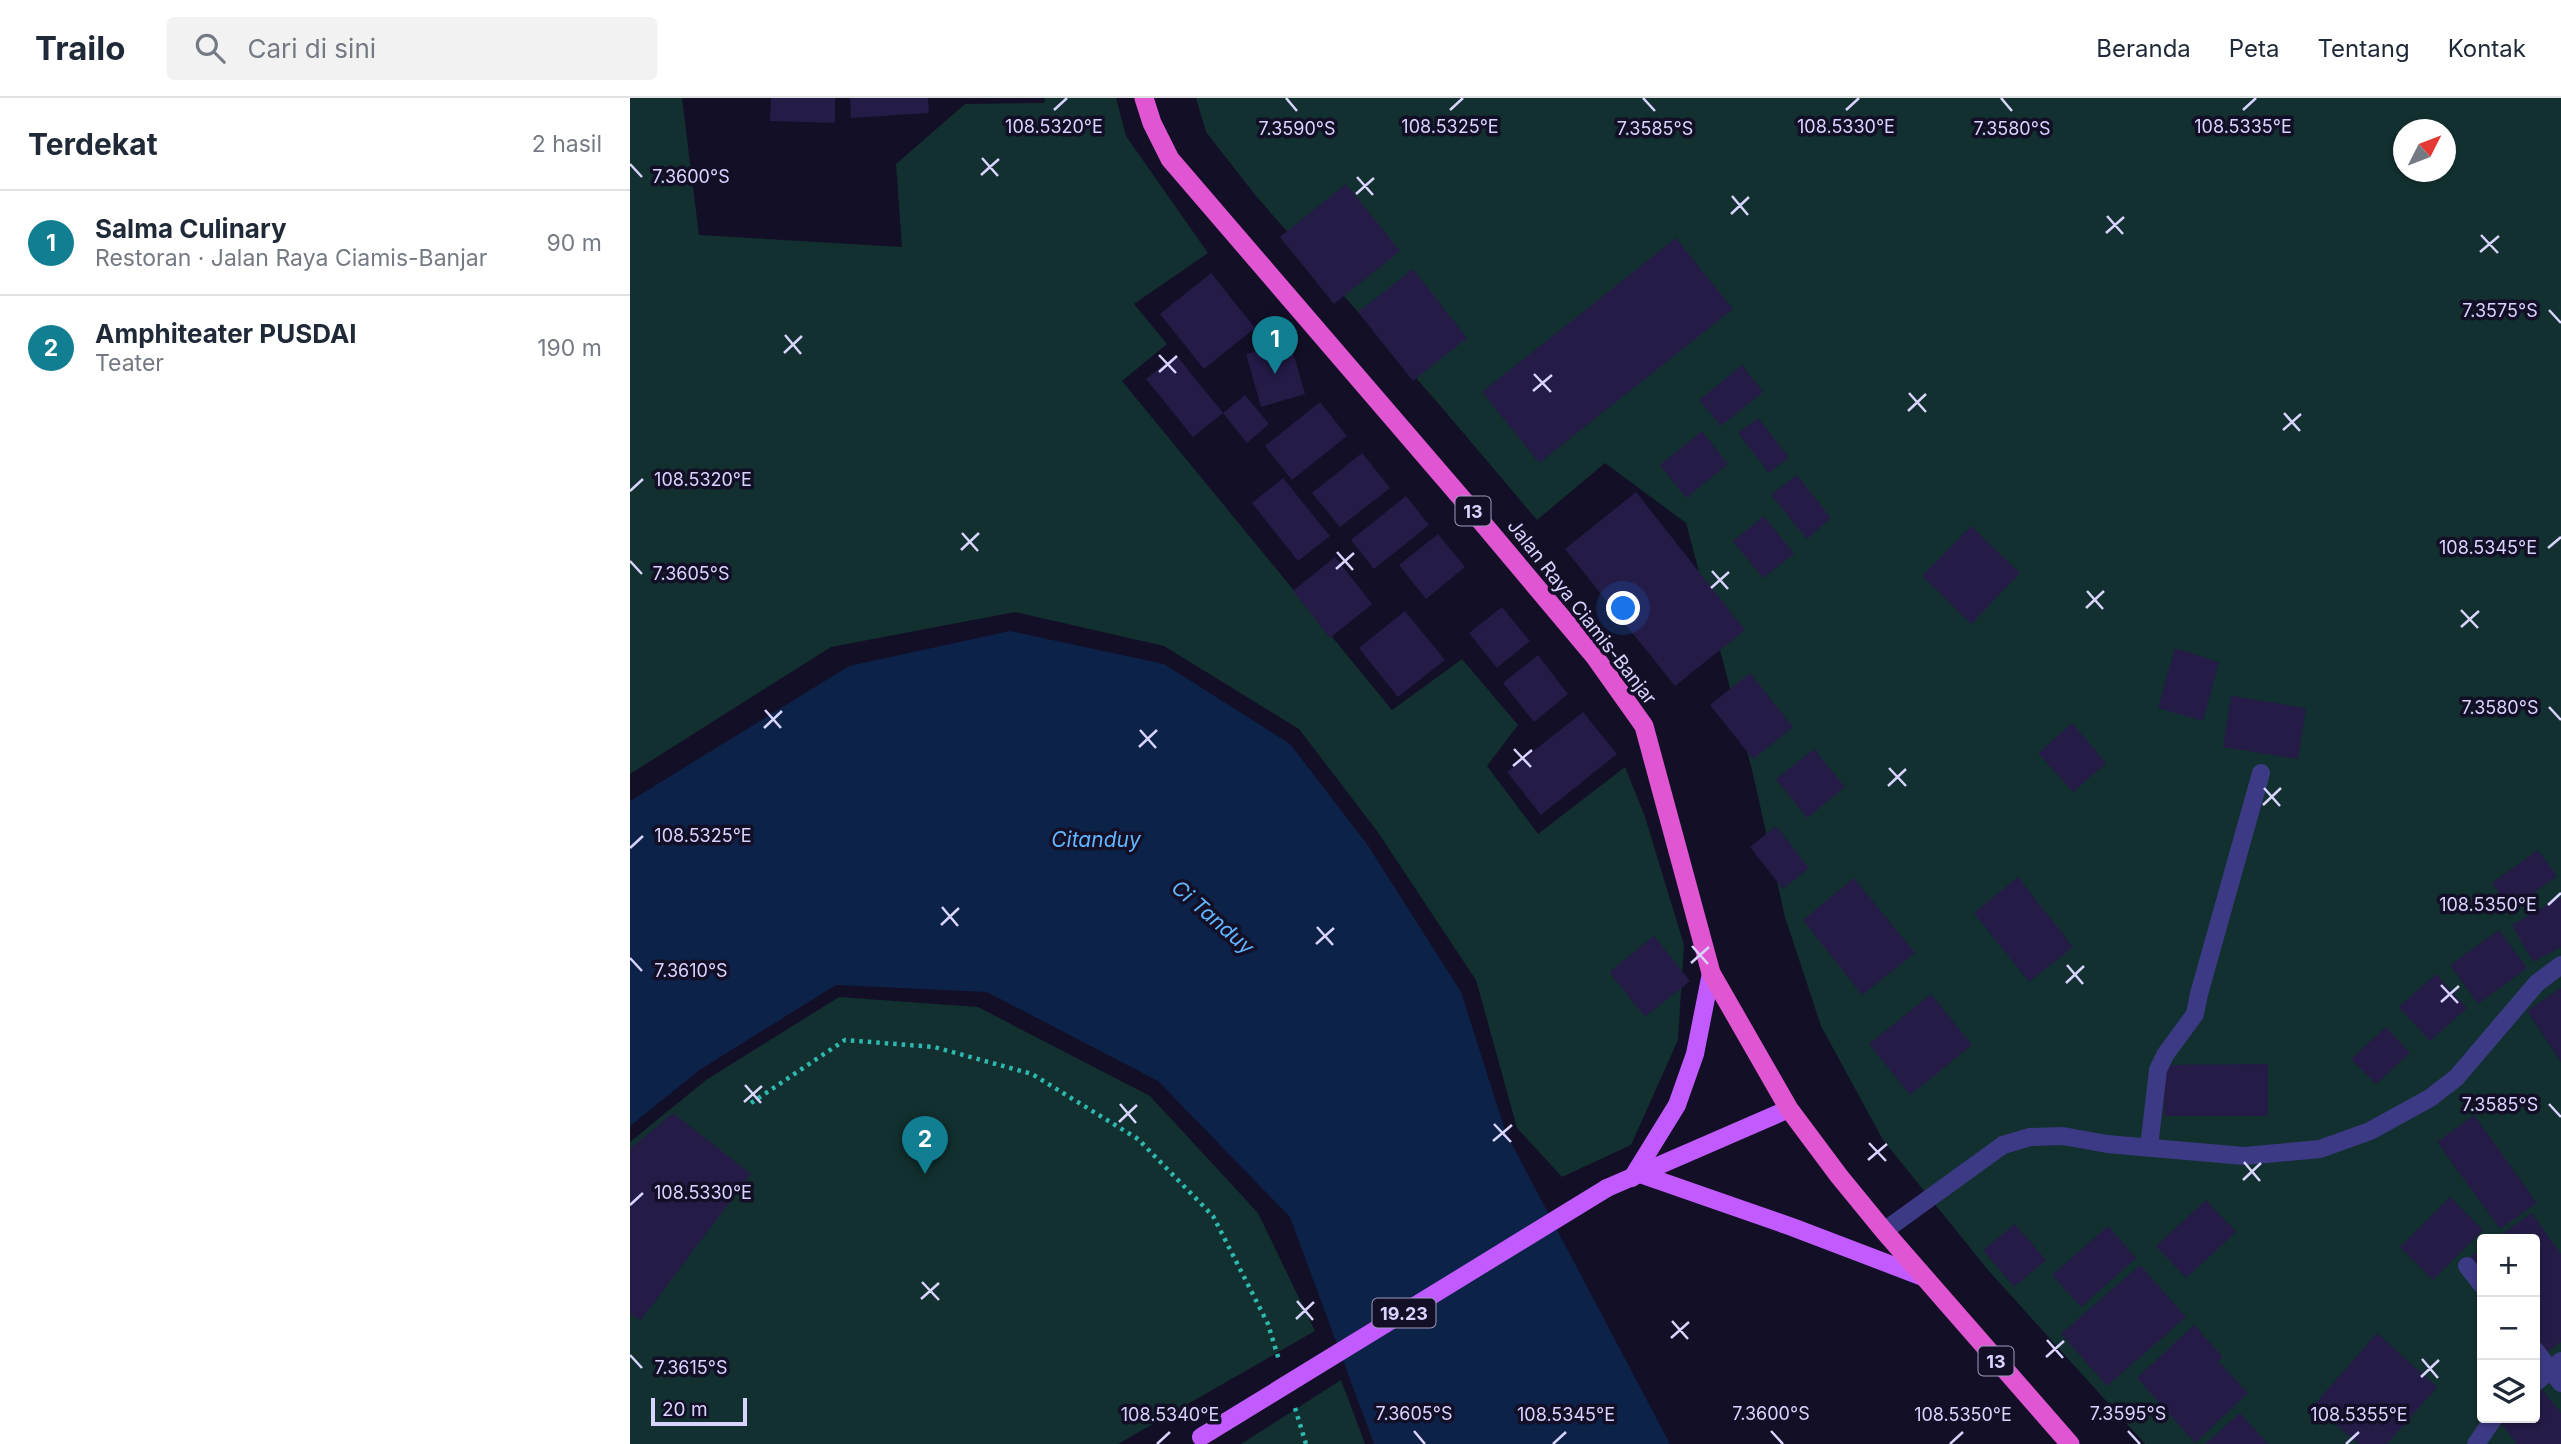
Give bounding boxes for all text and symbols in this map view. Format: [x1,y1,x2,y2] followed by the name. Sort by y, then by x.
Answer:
[167,17,657,80] search box
[35,28,125,68] text: Trailo
[191,29,229,67] icon: search
[247,33,376,64] text: Cari di sini
[2096,34,2191,63] text: Beranda
[2229,34,2279,63] text: Peta
[2317,34,2410,63] text: Tentang
[2448,34,2526,63] text: Kontak
[1005,116,1103,137] text: 108.5320°E
[1401,116,1499,137] text: 108.5325°E
[1797,116,1895,137] text: 108.5330°E
[2194,116,2292,137] text: 108.5335°E
[1259,118,1335,139] text: 7.3590°S
[1617,118,1693,139] text: 7.3585°S
[1974,118,2050,139] text: 7.3580°S
[2393,119,2456,182] north arrow
[28,126,158,162] text: Terdekat
[532,130,602,158] text: 2 hasil
[652,166,730,187] text: 7.3600°S
[95,213,287,244] text: Salma Culinary
[46,229,56,257] text: 1
[547,229,602,257] text: 90 m
[95,244,487,272] text: Restoran · Jalan Raya Ciamis-Banjar
[2462,300,2538,321] text: 7.3575°S
[1252,316,1298,374] pin: 1
[95,318,357,349] text: Amphiteater PUSDAI
[44,334,58,362] text: 2
[537,334,602,362] text: 190 m
[95,349,164,377] text: Teater
[654,469,752,490] text: 108.5320°E
[1456,496,1490,526] road number: 13
[1503,515,1661,709] street label: Jalan Raya Ciamis-Banjar
[2439,537,2537,558] text: 108.5345°E
[653,563,729,584] text: 7.3605°S
[1606,591,1640,625] your location
[2462,697,2538,718] text: 7.3580°S
[654,825,752,846] text: 108.5325°E
[1051,827,1142,852] water label: Citanduy
[1167,875,1260,960] water label: Ci Tanduy
[2439,894,2537,915] text: 108.5350°E
[654,960,728,981] text: 7.3610°S
[2462,1094,2538,1115] text: 7.3585°S
[902,1116,948,1174] pin: 2
[654,1182,752,1203] text: 108.5330°E
[2477,1234,2540,1423] map controls
[2477,1234,2540,1297] button: +
[2477,1297,2540,1360] button: −
[1372,1298,1436,1328] road number: 19.23
[1978,1346,2014,1376] road number: 13
[655,1357,727,1378] text: 7.3615°S
[2477,1360,2540,1423] button: layers
[651,1395,747,1427] scale bar
[662,1398,708,1421] text: 20 m
[1376,1403,1452,1424] text: 7.3605°S
[1732,1403,1810,1424] text: 7.3600°S
[2090,1403,2166,1424] text: 7.3595°S
[1121,1404,1219,1425] text: 108.5340°E
[1517,1404,1615,1425] text: 108.5345°E
[1914,1404,2012,1425] text: 108.5350°E
[2310,1404,2408,1425] text: 108.5355°E

